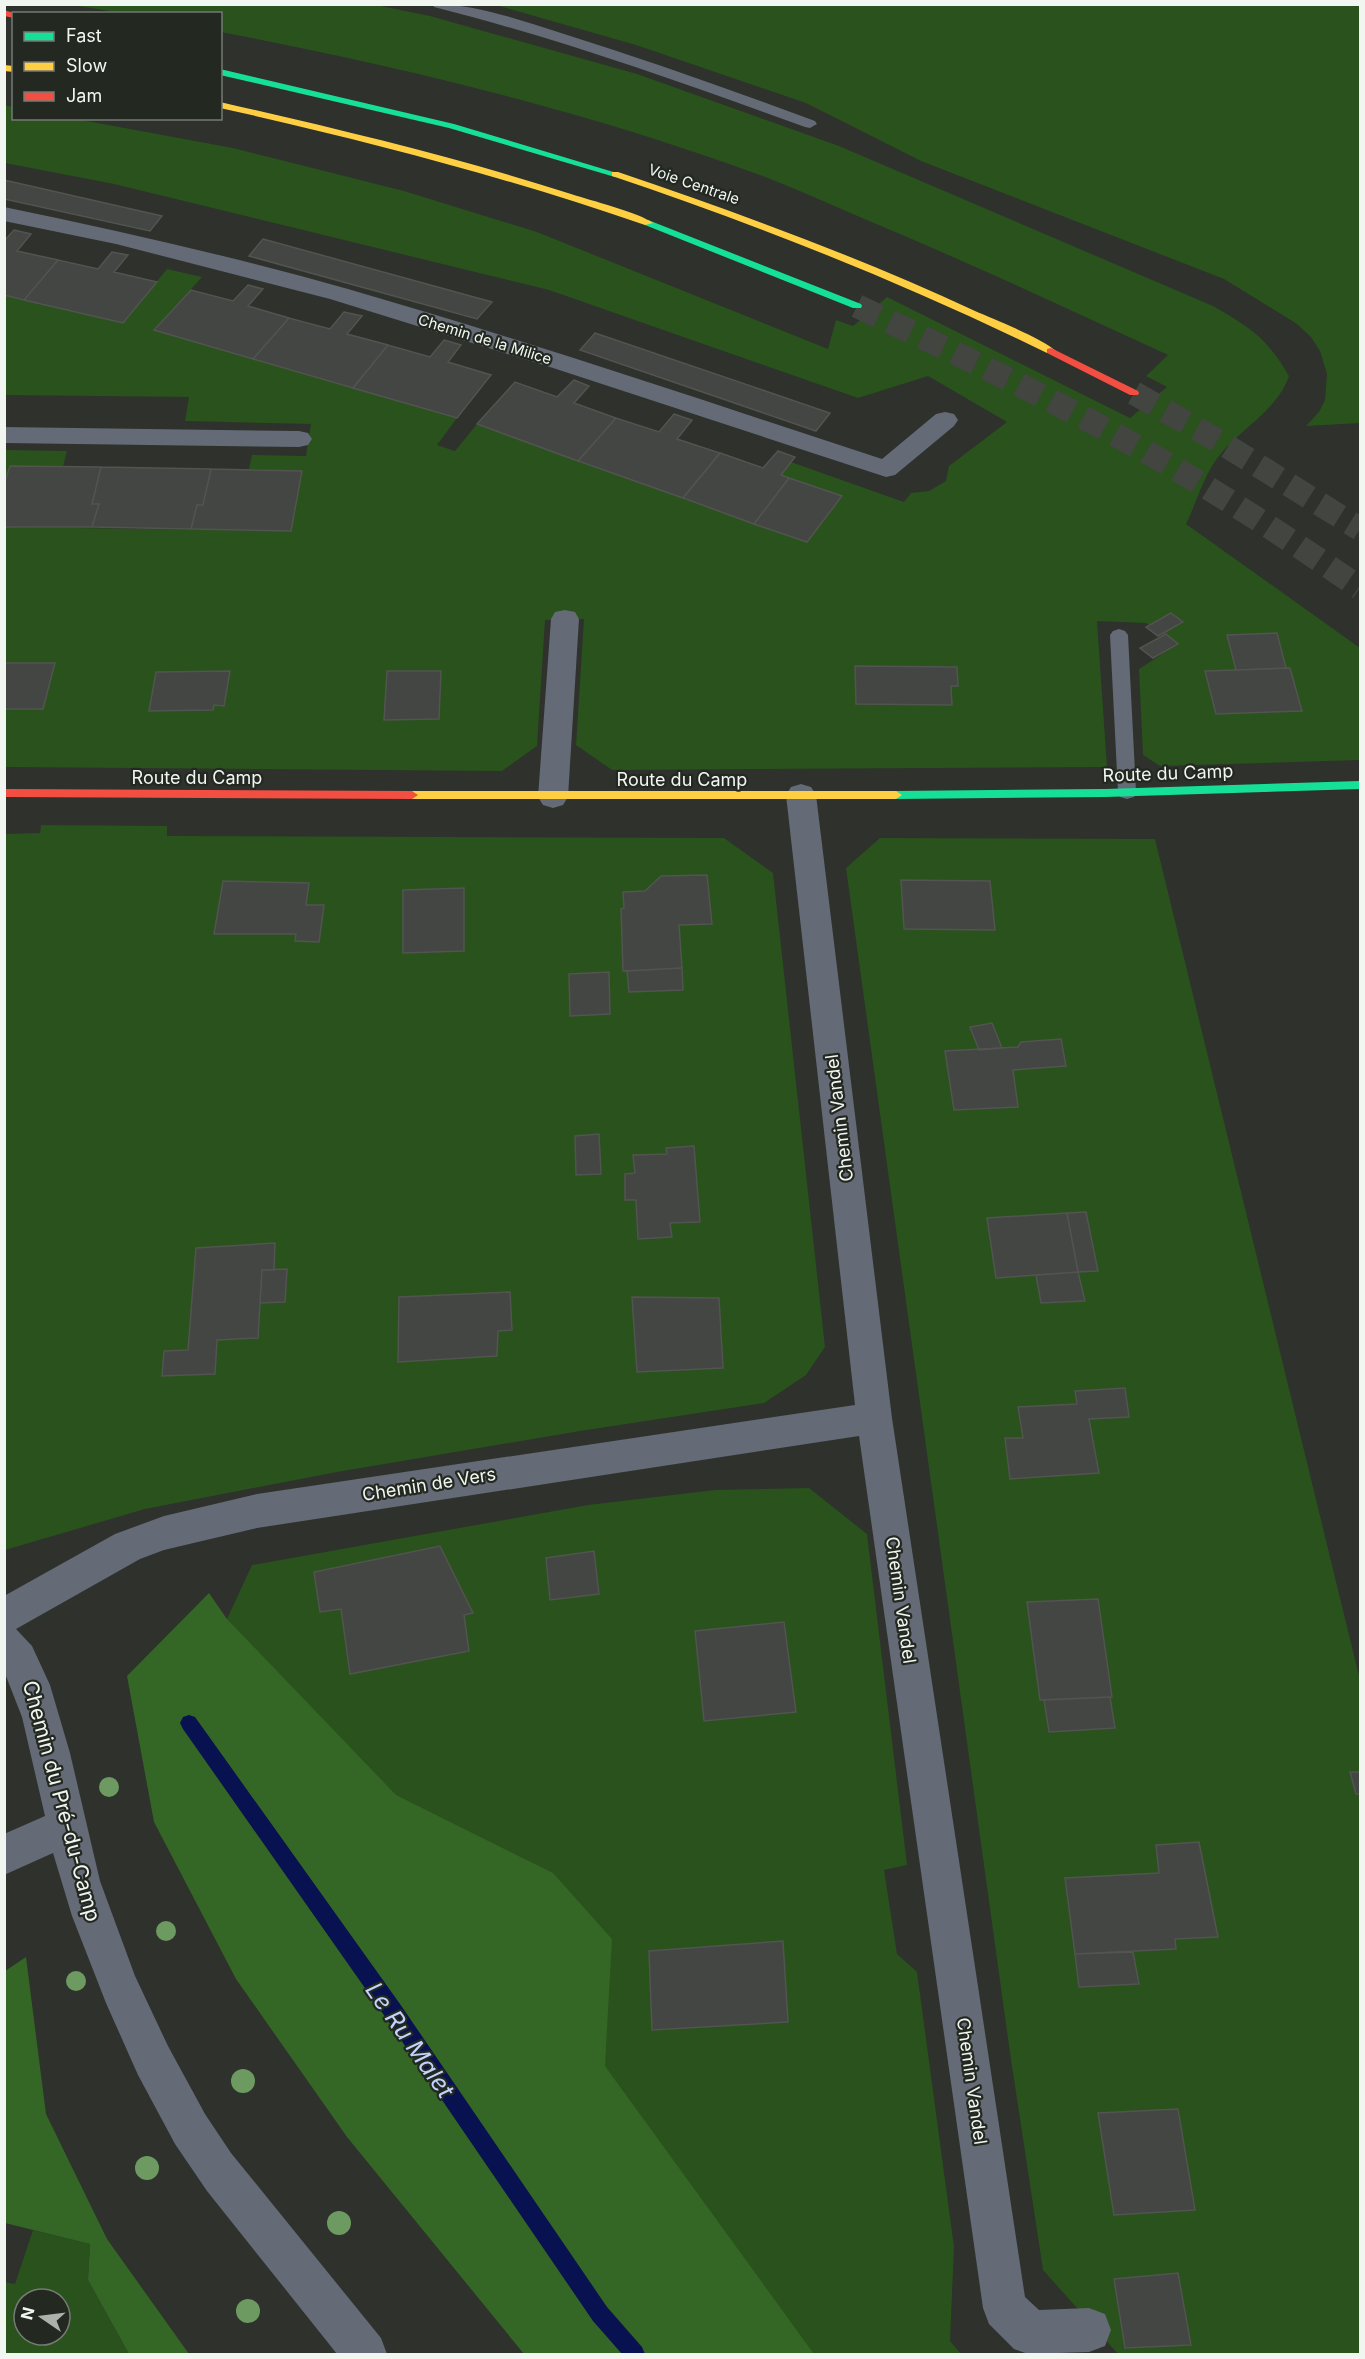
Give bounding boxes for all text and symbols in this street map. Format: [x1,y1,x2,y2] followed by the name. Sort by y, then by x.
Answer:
[12,12,222,120] legend
[66,25,102,46] text: Fast
[66,55,107,76] text: Slow
[66,85,102,106] text: Jam
[646,160,742,208] street label: Voie Centrale
[416,310,554,368] street label: Chemin de la Milice
[1102,760,1234,786] street label: Route du Camp
[132,767,262,788] street label: Route du Camp
[617,769,747,790] street label: Route du Camp
[821,1053,857,1183] street label: Chemin Vandel
[361,1463,497,1505] street label: Chemin de Vers
[882,1535,920,1665] street label: Chemin Vandel
[18,1678,106,1924] street label: Chemin du Pré-du-Camp
[360,1977,461,2104] water label: Le Ru Malet
[953,2016,991,2146] street label: Chemin Vandel
[12,2287,72,2347] north arrow
[16,2305,39,2322] text: N

